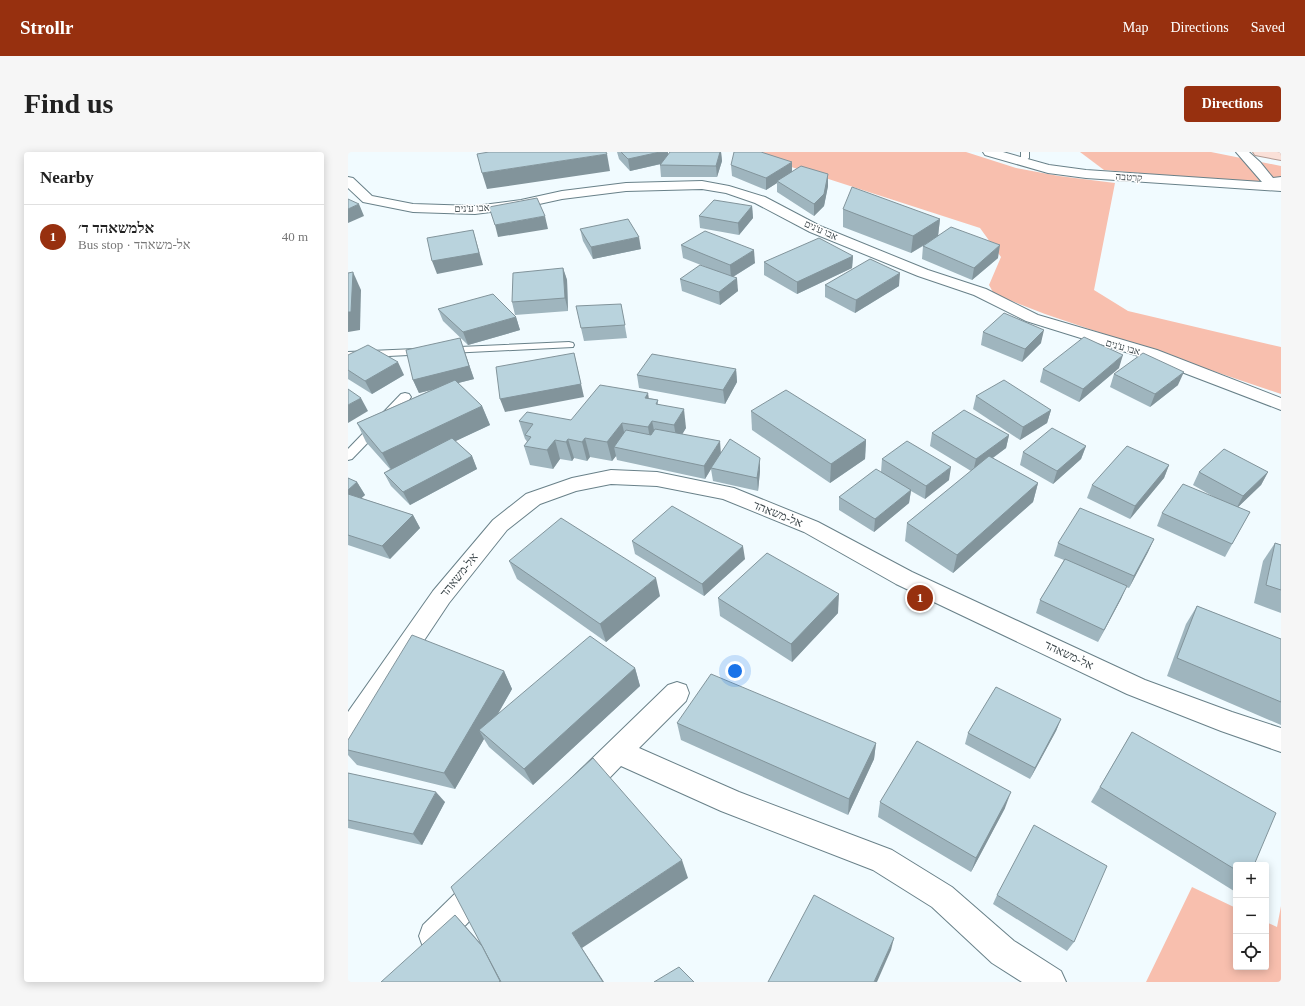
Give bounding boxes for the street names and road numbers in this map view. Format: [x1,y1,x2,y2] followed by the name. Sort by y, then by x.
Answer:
[1115,171,1143,183] street label: קרטבה
[454,202,490,214] street label: אבו ע'נים
[803,218,839,242] street label: אבו ע'נים
[1104,337,1142,357] street label: אבו ע'נים
[751,498,805,530] street label: אל-משאהד
[437,550,481,600] street label: אל-משאהד
[1042,638,1096,672] street label: אל-משאהד

